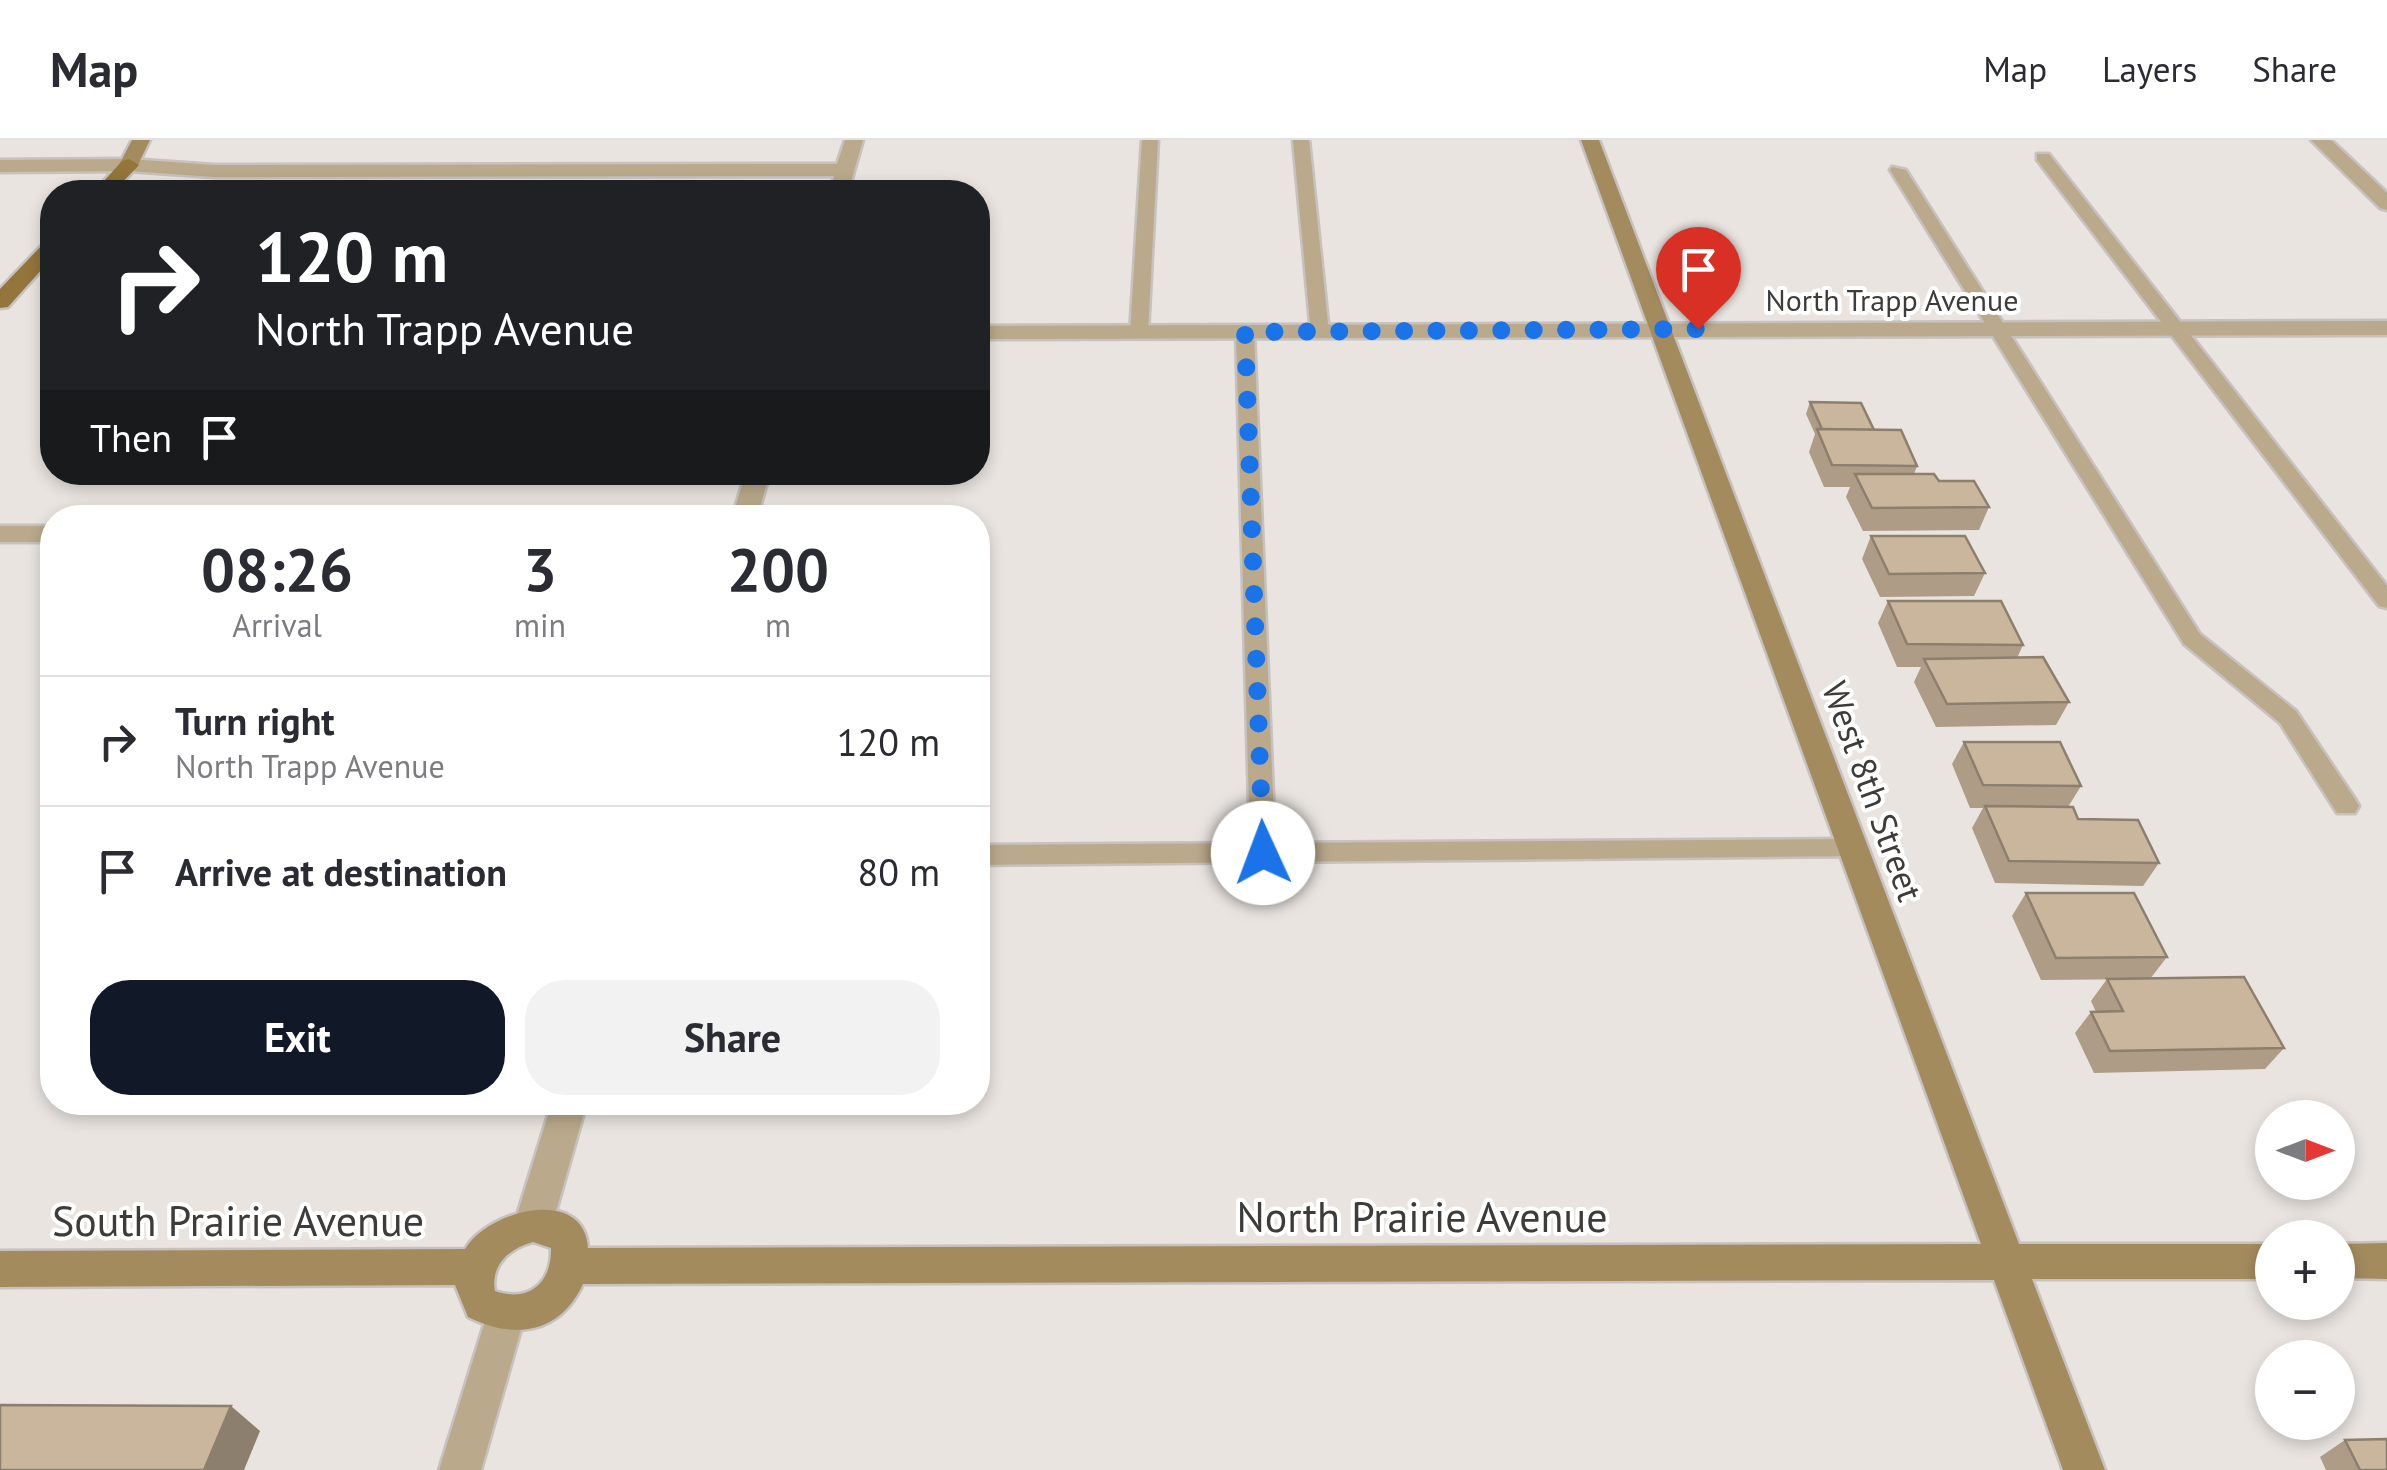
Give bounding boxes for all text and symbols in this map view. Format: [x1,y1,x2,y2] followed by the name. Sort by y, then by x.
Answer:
[50,38,138,100] text: Map
[1983,46,2047,92] text: Map
[2102,46,2197,92] text: Layers
[2252,46,2337,92] text: Share
[255,211,448,301] text: 120 m
[90,220,220,350] icon: right
[1656,227,1741,330] pin
[1671,242,1726,297] icon: arrive
[1766,280,2018,319] street label: North Trapp Avenue
[255,299,634,357] text: North Trapp Avenue
[192,410,247,465] icon: arrive
[90,413,172,462] text: Then
[201,530,353,608] text: 08:26
[523,530,557,608] text: 3
[727,530,829,608] text: 200
[232,604,322,646] text: Arrival
[514,604,566,646] text: min
[765,604,791,646] text: m
[1812,675,1934,907] street label: West 8th Street
[175,696,335,745] text: Turn right
[90,714,145,769] icon: right
[837,717,940,766] text: 120 m
[175,745,445,787] text: North Trapp Avenue
[1211,801,1315,905] position arrow
[90,844,145,899] icon: arrive
[175,847,507,896] text: Arrive at destination
[858,847,940,896] text: 80 m
[90,980,505,1095] button: Exit
[525,980,940,1095] button: Share
[2255,1100,2355,1200] north arrow
[2255,1100,2355,1440] map controls
[1236,1189,1608,1244] street label: North Prairie Avenue
[52,1193,424,1248] street label: South Prairie Avenue
[2255,1220,2355,1320] button: +
[2255,1340,2355,1440] button: −

